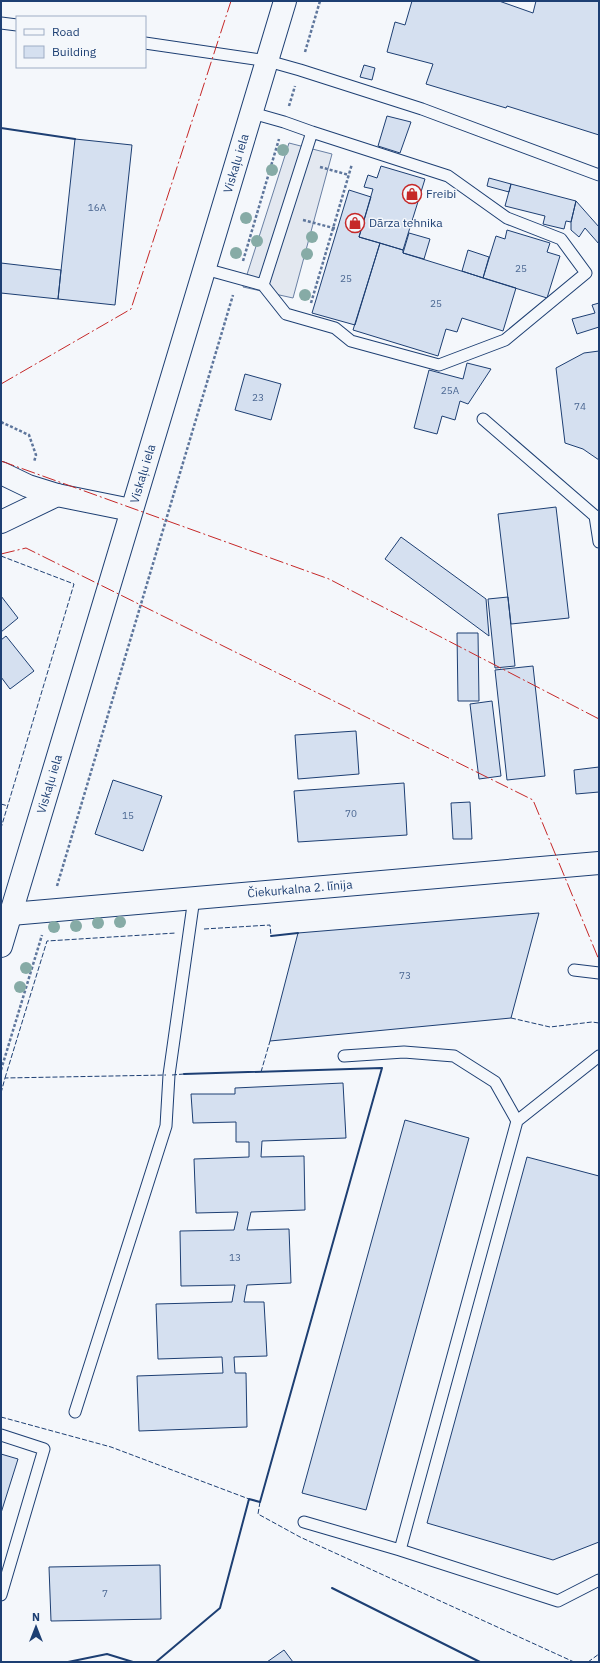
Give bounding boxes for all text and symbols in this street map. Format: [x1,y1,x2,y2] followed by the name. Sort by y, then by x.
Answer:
[16,16,146,68] legend
[52,24,80,39] text: Road
[52,44,97,59] text: Building
[220,131,252,195] street label: Viskaļu iela
[401,183,423,205] shop icon: Freibi
[426,186,456,201] place label: Freibi
[88,201,107,214] house number: 16A
[344,212,366,234] shop icon: Dārza tehnika
[369,215,443,230] place label: Dārza tehnika
[515,262,527,275] house number: 25
[340,272,352,285] house number: 25
[430,297,442,310] house number: 25
[441,384,460,397] house number: 25A
[252,391,264,404] house number: 23
[574,400,586,413] house number: 74
[126,442,159,505] street label: Viskaļu iela
[33,752,65,815] street label: Viskaļu iela
[345,807,357,820] house number: 70
[122,809,134,822] house number: 15
[247,876,354,900] street label: Čiekurkalna 2. līnija
[399,969,411,982] house number: 73
[229,1251,241,1264] house number: 13
[102,1587,108,1600] house number: 7
[16,1607,56,1647] north arrow
[32,1610,40,1624] text: N

